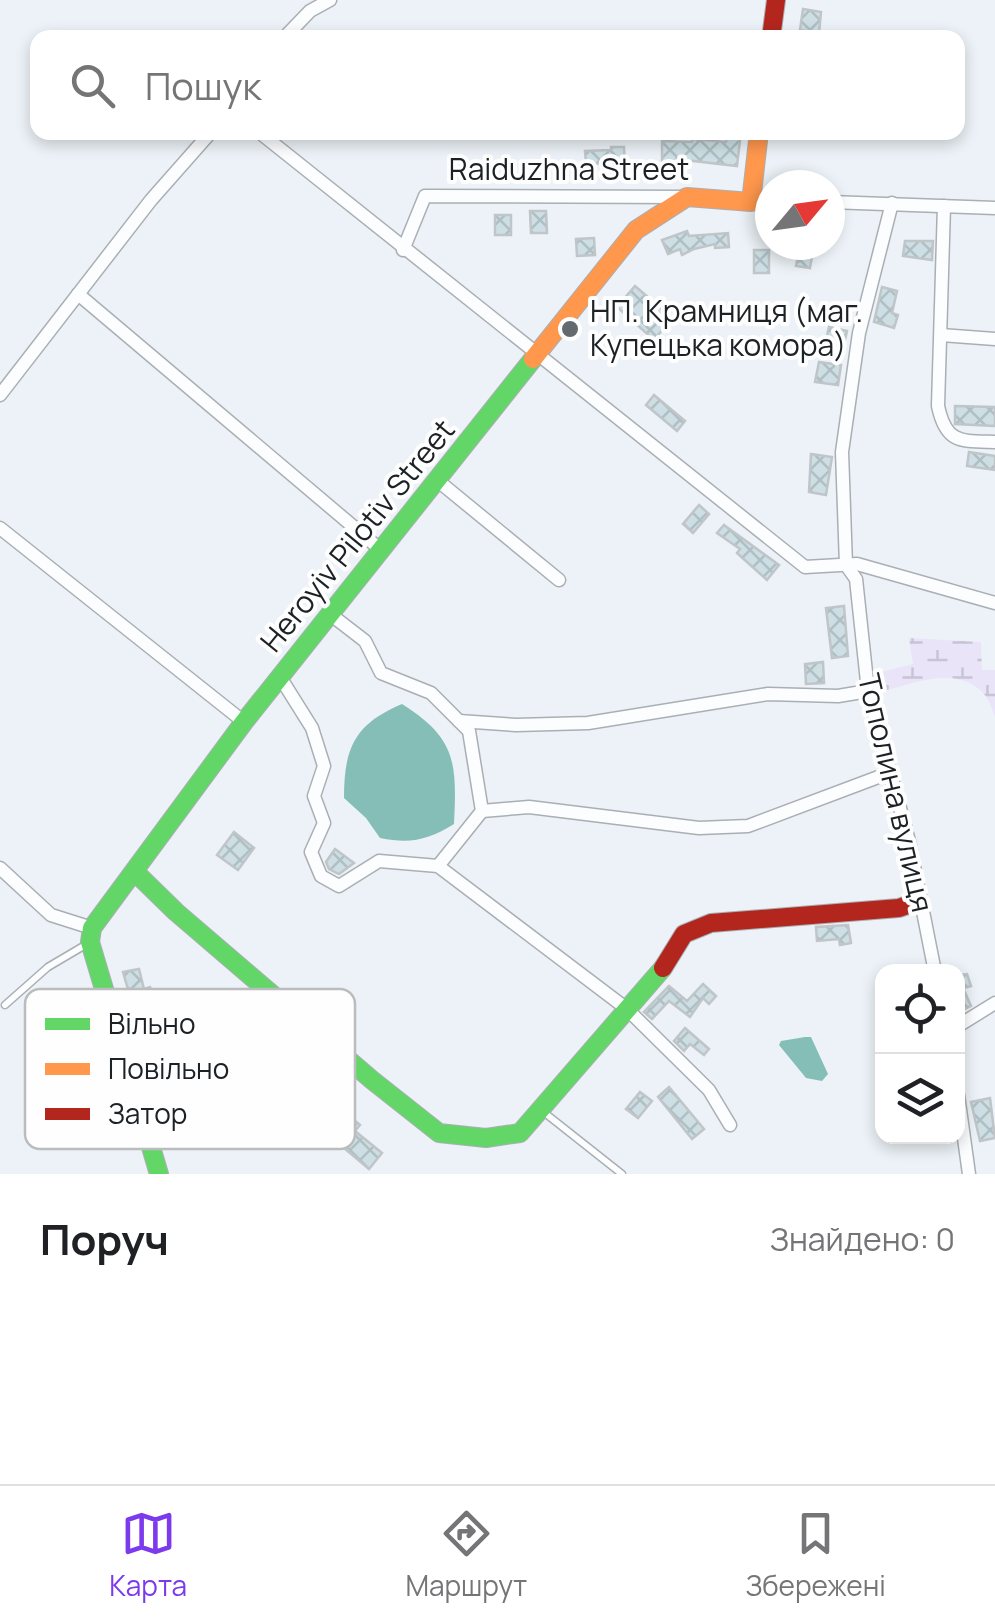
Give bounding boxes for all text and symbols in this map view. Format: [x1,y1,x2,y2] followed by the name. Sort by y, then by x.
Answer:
[30,30,965,140] search box
[65,58,120,113] icon: search
[145,59,261,111] text: Пошук
[449,148,689,189] street label: Raiduzhna Street
[755,170,845,260] north arrow
[590,290,863,365] place label: НП. Крамниця (маг. Купецька комора)
[559,318,581,340] marker: НП. Крамниця (маг. Купецька комора)
[250,410,463,660] street label: Heroyiv Pilotiv Street
[849,669,944,916] street label: Тополина вулиця
[875,964,965,1144] map controls
[875,964,965,1054] button: locate
[25,989,355,1149] legend
[108,1004,195,1042] text: Вільно
[108,1049,229,1087] text: Повільно
[875,1054,965,1144] button: layers
[108,1094,187,1132] text: Затор
[40,1210,169,1268] text: Поруч
[770,1217,955,1261] text: Знайдено: 0
[109,1506,187,1604] tab: Карта
[405,1506,527,1604] tab: Маршрут
[746,1506,886,1604] tab: Збережені

